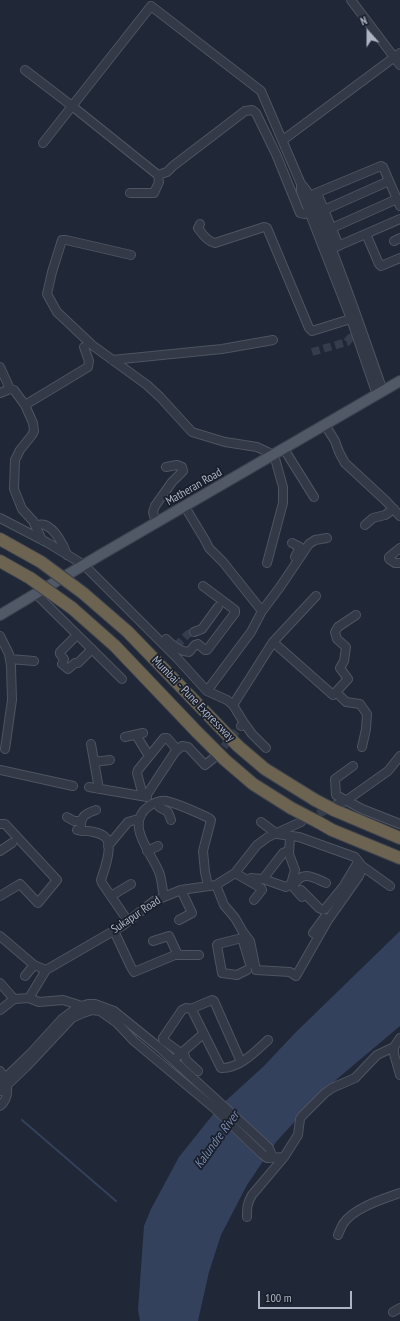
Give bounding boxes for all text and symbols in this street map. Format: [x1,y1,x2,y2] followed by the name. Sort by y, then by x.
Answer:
[348,12,388,52] north arrow
[358,13,369,28] text: N
[163,465,225,509] street label: Matheran Road
[149,653,237,745] street label: Mumbai - Pune Expressway
[109,893,163,937] street label: Sukapur Road
[191,1109,243,1171] water label: Kalundre River
[260,1283,354,1309] scale bar
[265,1290,292,1305] text: 100 m

